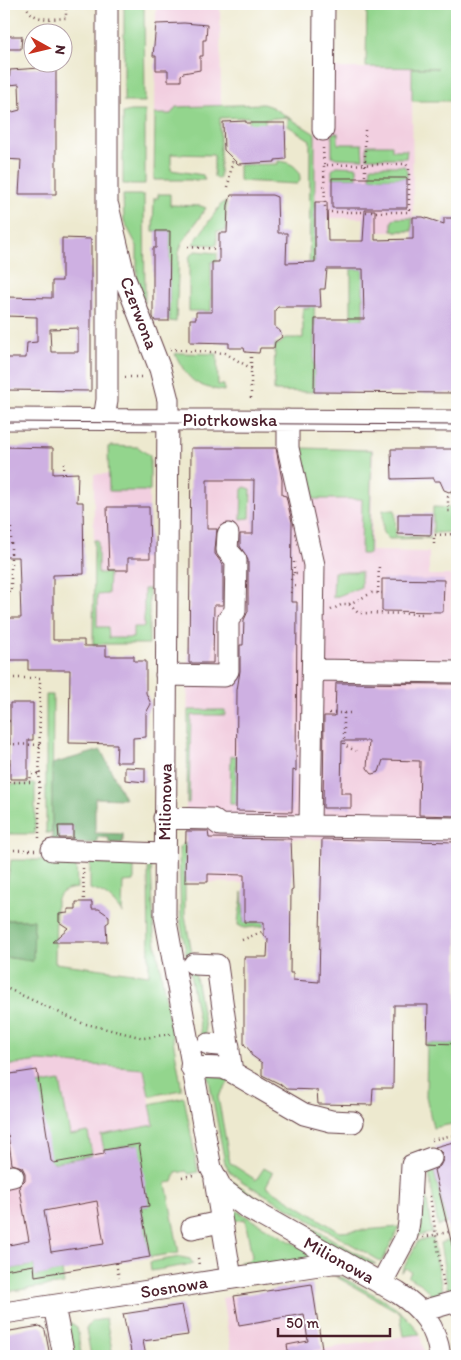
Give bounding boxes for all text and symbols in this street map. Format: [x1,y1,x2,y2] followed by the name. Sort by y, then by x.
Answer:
[22,22,72,72] north arrow
[51,44,69,56] text: N
[115,273,163,353] street label: Czerwona
[183,409,278,431] street label: Piotrkowska
[153,763,177,841] street label: Milionowa
[300,1232,378,1288] street label: Milionowa
[139,1271,210,1303] street label: Sosnowa
[278,1305,391,1337] scale bar
[286,1314,319,1332] text: 50 m

